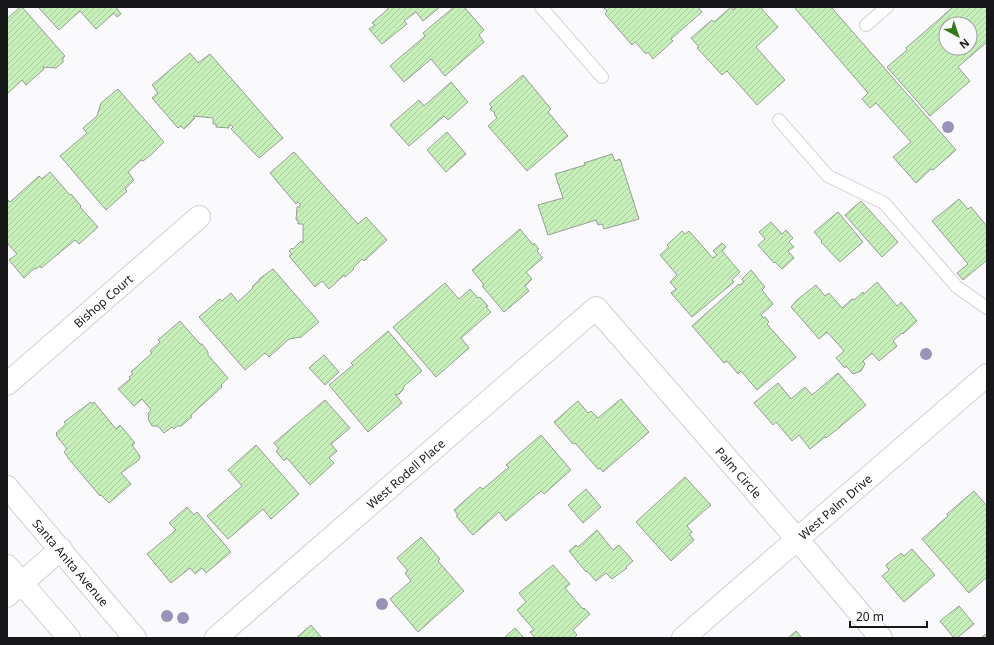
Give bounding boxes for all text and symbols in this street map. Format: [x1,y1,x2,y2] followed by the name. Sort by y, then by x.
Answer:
[938,16,978,56] north arrow
[956,35,973,53] text: N
[70,270,137,331] street label: Bishop Court
[363,434,449,512] street label: West Rodell Place
[712,443,766,502] street label: Palm Circle
[795,470,876,543] street label: West Palm Drive
[29,515,113,610] street label: Santa Anita Avenue
[850,603,927,629] scale bar
[856,608,884,625] text: 20 m

